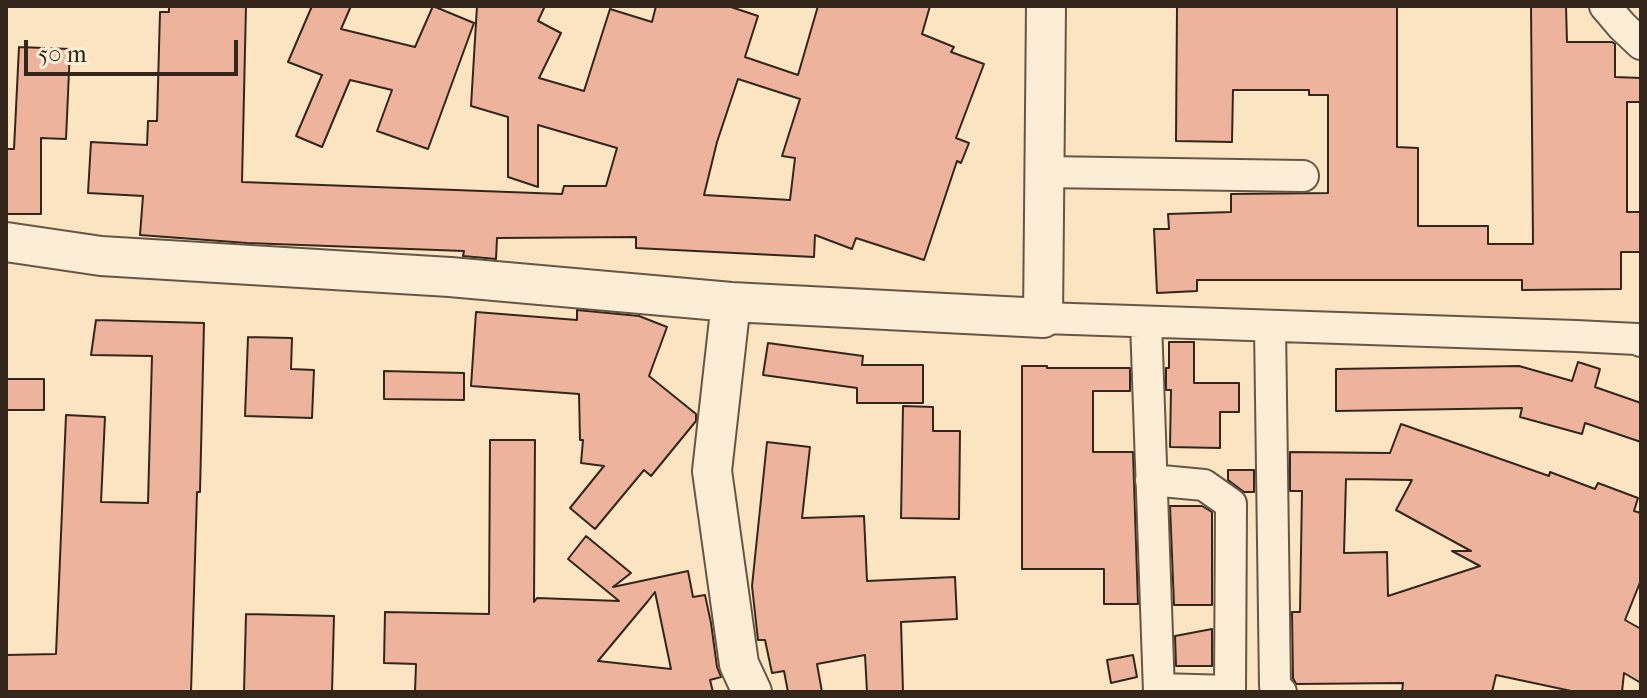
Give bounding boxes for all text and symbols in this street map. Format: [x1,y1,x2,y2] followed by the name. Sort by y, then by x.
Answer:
[28,24,242,74] scale bar
[38,40,87,68] text: 50 m

